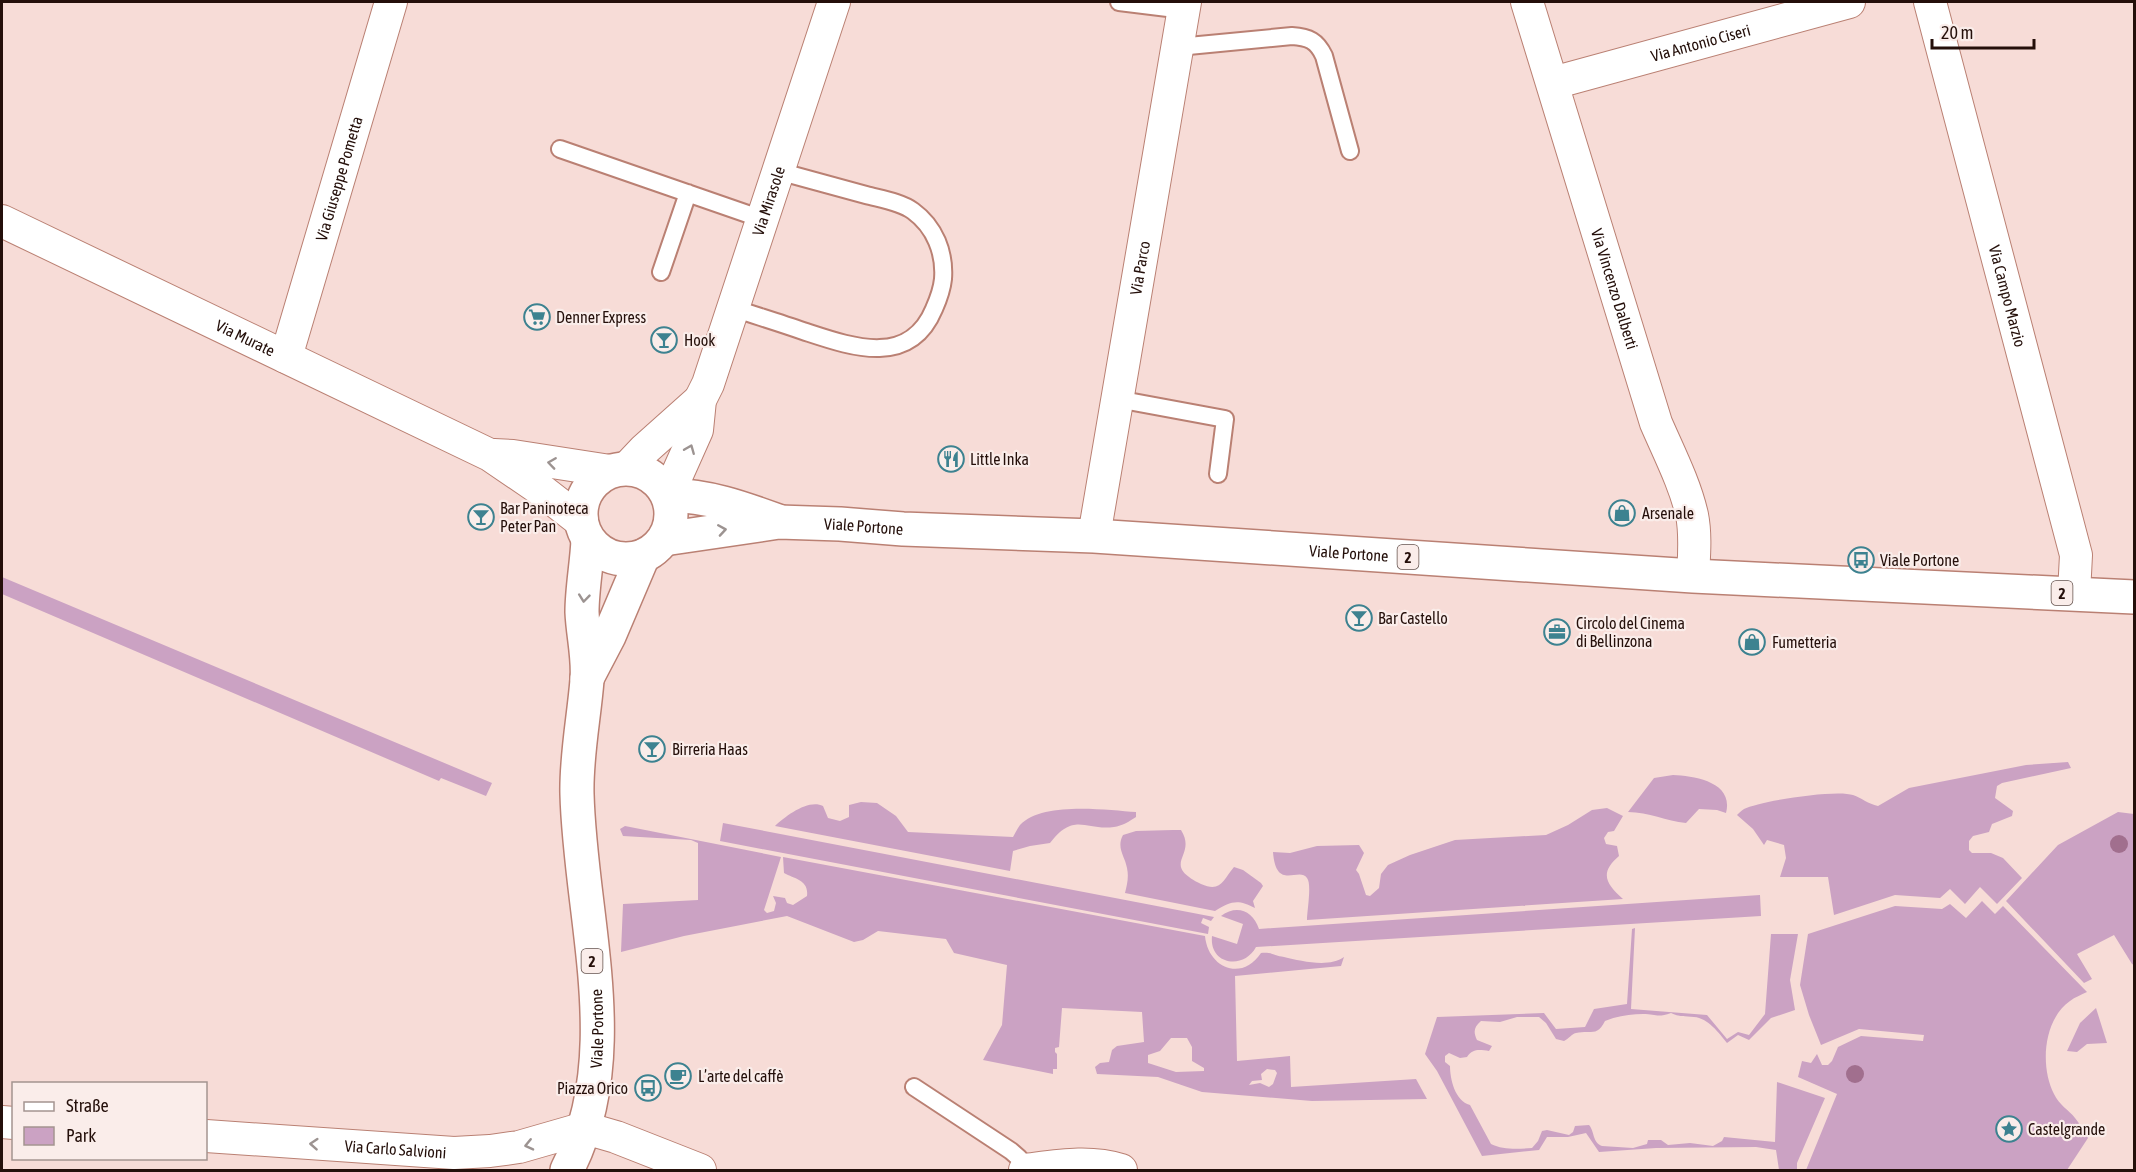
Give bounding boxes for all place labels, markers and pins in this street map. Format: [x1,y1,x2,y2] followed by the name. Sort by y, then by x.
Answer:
[522,302,552,332] supermarket icon: Denner Express
[556,308,646,327] place label: Denner Express
[649,325,679,355] bar icon: Hook
[684,331,715,349] place label: Hook
[936,444,966,474] restaurant icon: Little Inka
[970,450,1029,468] place label: Little Inka
[1607,498,1637,528] shop icon: Arsenale
[500,499,589,535] place label: Bar Paninoteca Peter Pan
[466,502,496,532] bar icon: Bar Paninoteca Peter Pan
[1642,504,1694,522] place label: Arsenale
[1846,545,1876,575] bus stop icon: Viale Portone
[1880,551,1959,569] place label: Viale Portone
[1344,603,1374,633] bar icon: Bar Castello
[1378,609,1448,627] place label: Bar Castello
[1576,614,1685,650] place label: Circolo del Cinema di Bellinzona
[1542,617,1572,647] office icon: Circolo del Cinema di Bellinzona
[1737,627,1767,657] shop icon: Fumetteria
[1772,633,1837,651] place label: Fumetteria
[637,734,667,764] bar icon: Birreria Haas
[672,740,748,758] place label: Birreria Haas
[663,1061,693,1091] cafe icon: L’arte del caffè
[698,1067,783,1085] place label: L’arte del caffè
[633,1073,663,1103] bus stop icon: Piazza Orico
[557,1079,628,1097] place label: Piazza Orico
[1994,1114,2024,1144] place icon: Castelgrande
[2028,1120,2105,1139] place label: Castelgrande

